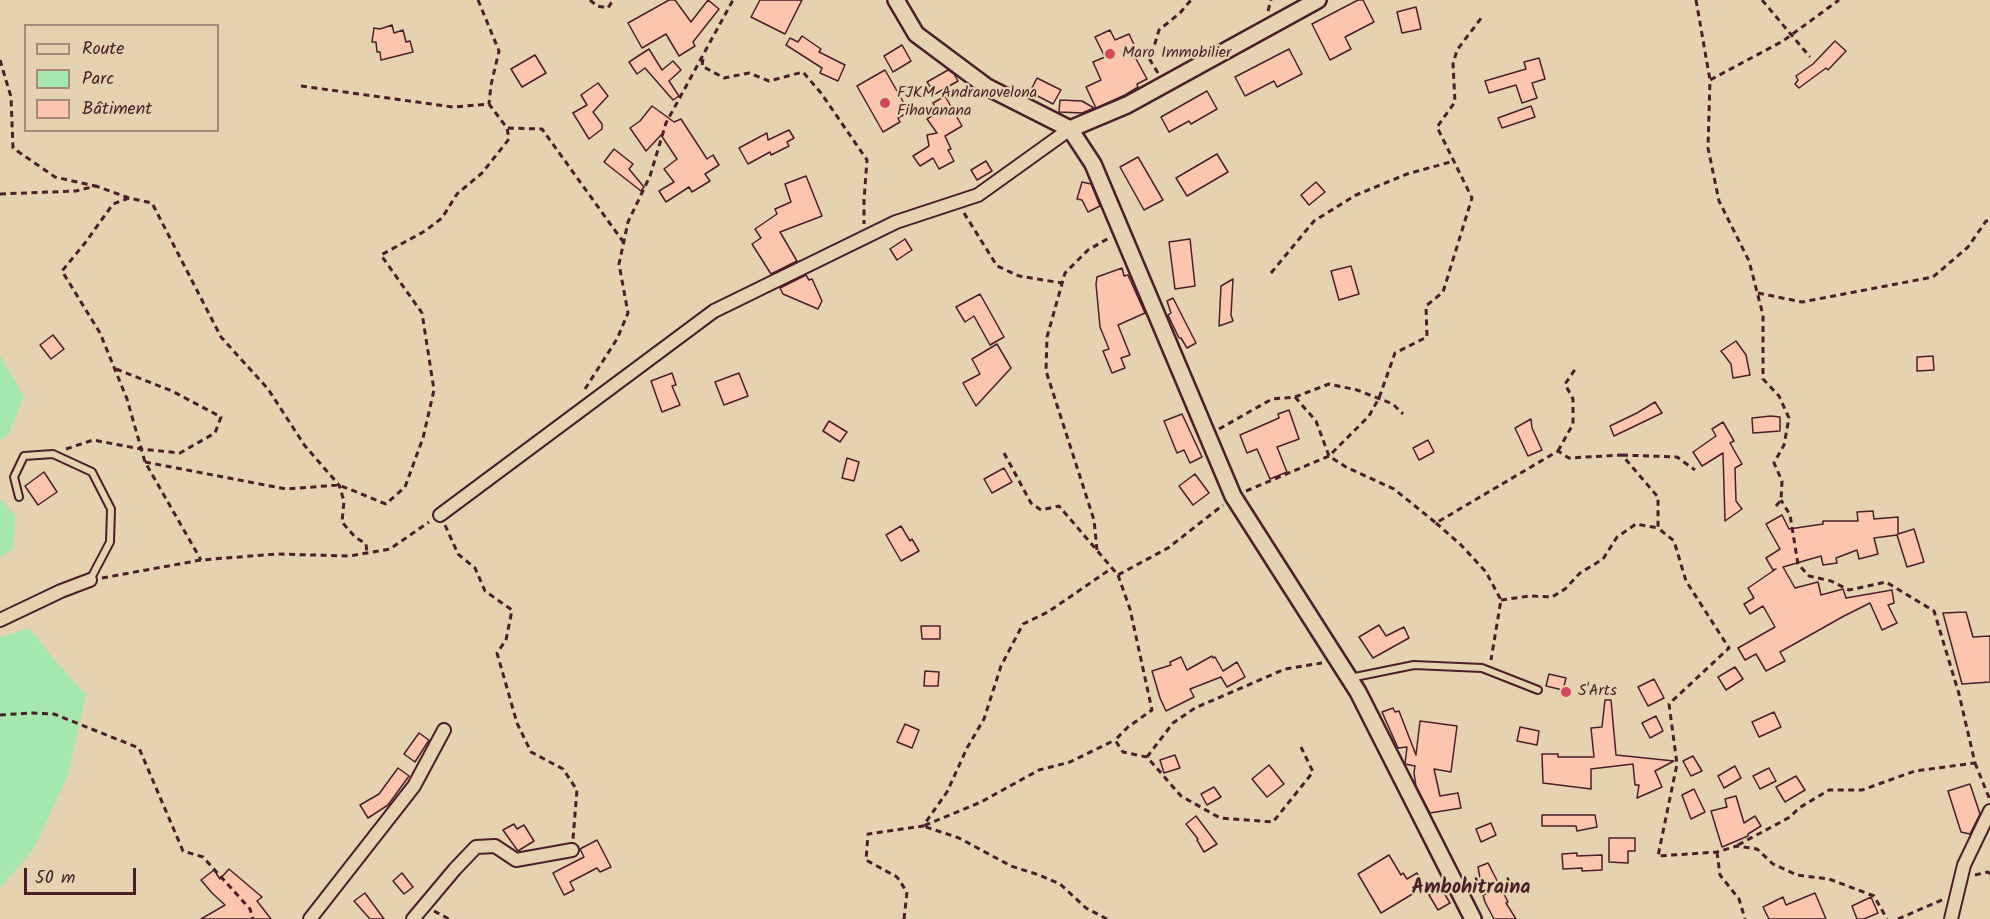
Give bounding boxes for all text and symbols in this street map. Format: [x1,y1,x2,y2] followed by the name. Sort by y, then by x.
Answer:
[24,24,219,132] legend
[82,35,124,64] text: Route
[1122,44,1231,64] place label: Maro Immobilier
[1103,47,1117,61] marker: Maro Immobilier
[82,65,114,94] text: Parc
[897,84,1037,122] place label: FJKM Andranovelona Fihavanana
[82,95,152,124] text: Bâtiment
[878,96,892,110] marker: FJKM Andranovelona Fihavanana
[1578,682,1617,702] place label: S'Arts
[1559,685,1573,699] marker: S'Arts
[27,856,140,894] scale bar
[35,864,75,893] text: 50 m
[1412,878,1530,902] district label: Ambohitraina

